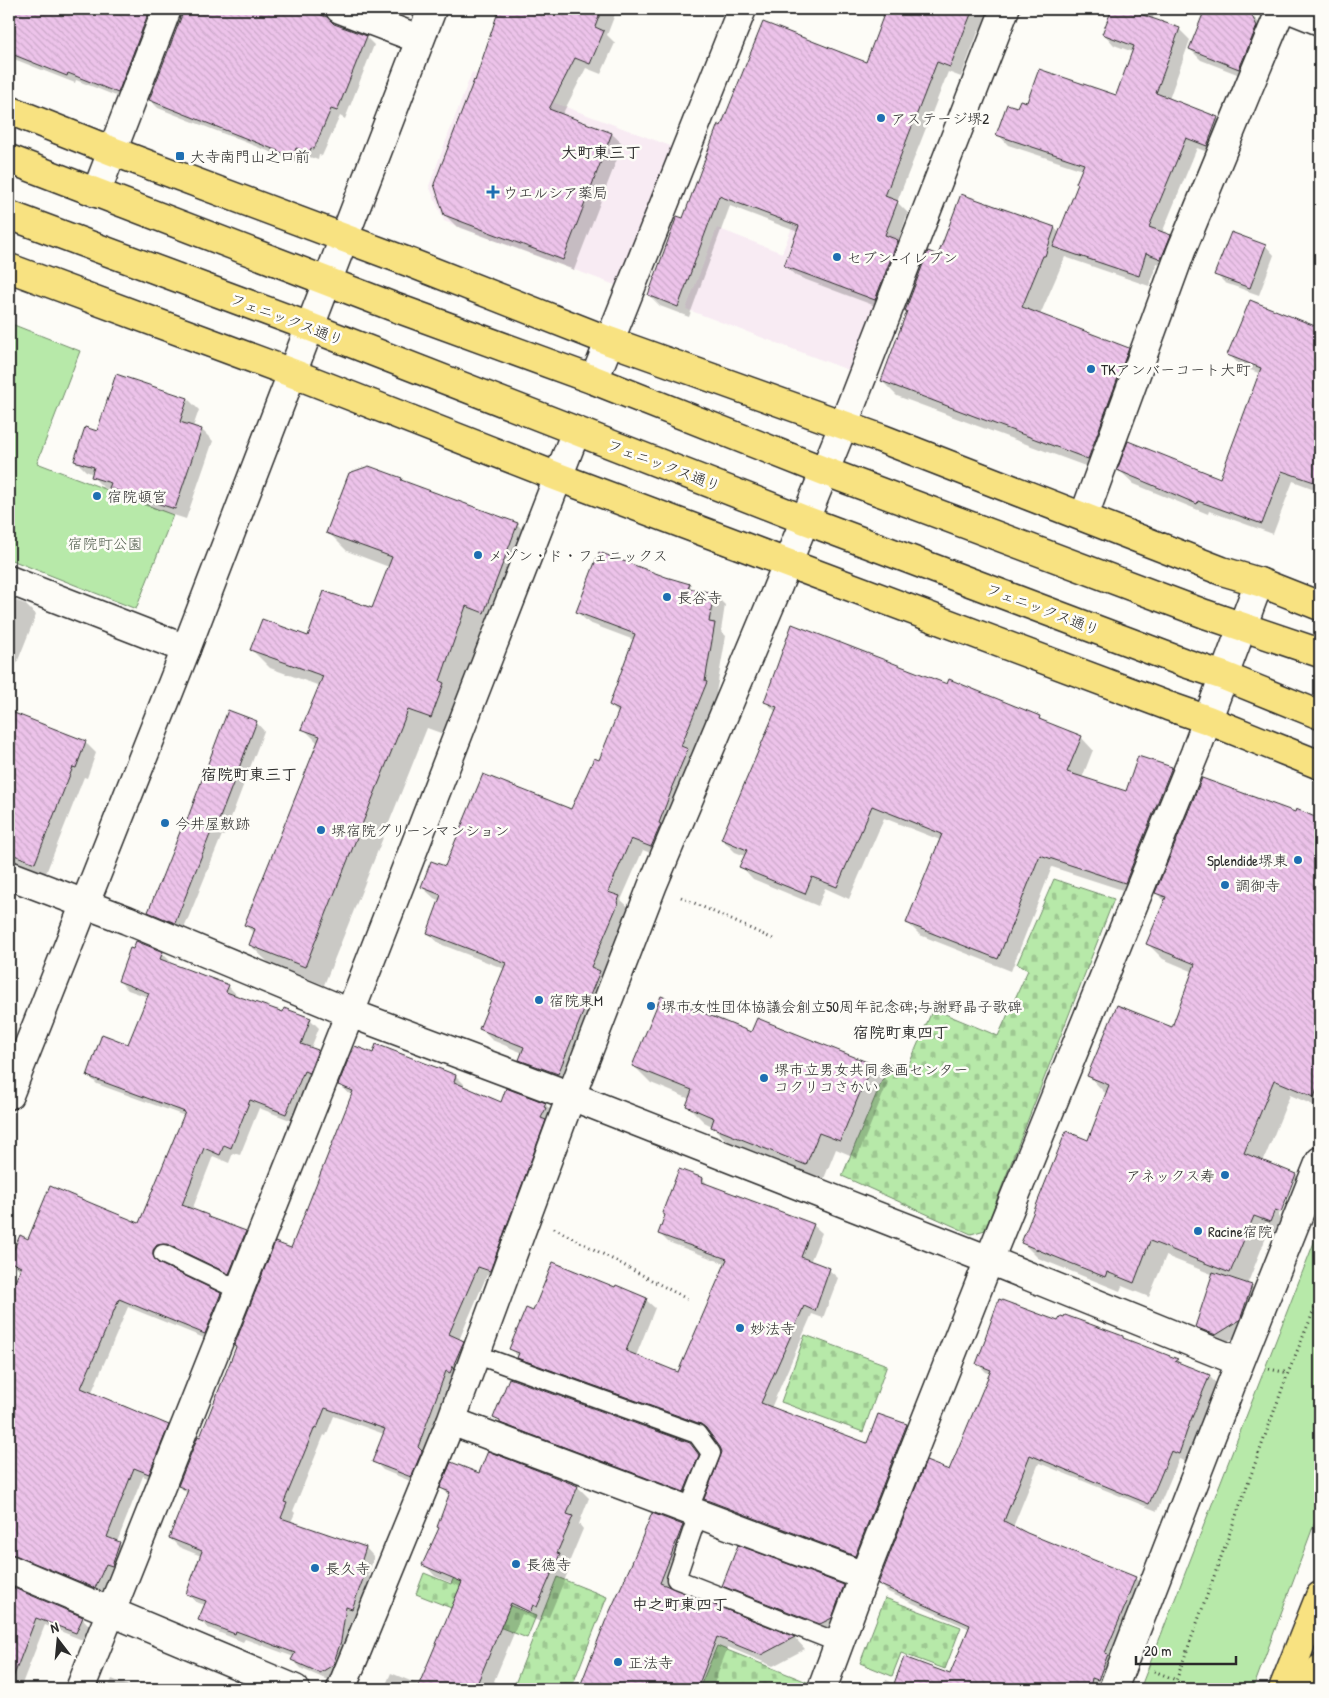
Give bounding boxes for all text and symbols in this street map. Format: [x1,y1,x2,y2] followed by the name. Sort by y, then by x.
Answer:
[891,108,989,129] place label: アステージ堺2
[875,112,887,124] marker: アステージ堺2
[561,141,641,163] district label: 大町東三丁
[190,146,310,167] place label: 大寺南門山之口前
[174,150,186,162] marker: 大寺南門山之口前
[503,182,608,203] place label: ウエルシア薬局
[487,186,499,198] marker: ウエルシア薬局
[847,247,958,268] place label: セブン-イレブン
[831,251,843,263] marker: セブン-イレブン
[227,288,347,350] street label: フェニックス通り
[1101,359,1251,380] place label: TKアンバーコート大町
[1085,363,1097,375] marker: TKアンバーコート大町
[604,434,724,496] street label: フェニックス通り
[107,486,167,507] place label: 宿院頓宮
[91,490,103,502] marker: 宿院頓宮
[67,533,143,554] park label: 宿院町公園
[488,545,668,566] place label: メゾン・ド・フェニックス
[472,549,484,561] marker: メゾン・ド・フェニックス
[983,578,1103,640] street label: フェニックス通り
[677,587,722,608] place label: 長谷寺
[661,591,673,603] marker: 長谷寺
[201,763,297,785] district label: 宿院町東三丁
[175,813,250,834] place label: 今井屋敷跡
[159,817,171,829] marker: 今井屋敷跡
[331,820,510,841] place label: 堺宿院グリーンマンション
[315,824,327,836] marker: 堺宿院グリーンマンション
[1207,850,1288,871] place label: Splendide堺東
[1292,854,1304,866] marker: Splendide堺東
[1235,875,1280,896] place label: 調御寺
[1219,879,1231,891] marker: 調御寺
[549,990,603,1011] place label: 宿院東M
[533,994,545,1006] marker: 宿院東M
[661,996,1023,1017] place label: 堺市女性団体協議会創立50周年記念碑;与謝野晶子歌碑
[645,1000,657,1012] marker: 堺市女性団体協議会創立50周年記念碑;与謝野晶子歌碑
[853,1021,949,1043] district label: 宿院町東四丁
[774,1059,968,1097] place label: 堺市立男女共同参画センター コクリコさかい
[758,1072,770,1084] marker: 堺市立男女共同参画センター コクリコさかい
[1126,1165,1215,1186] place label: アネックス寿
[1219,1169,1231,1181] marker: アネックス寿
[1208,1221,1273,1242] place label: Racine宿院
[1192,1225,1204,1237] marker: Racine宿院
[750,1318,795,1339] place label: 妙法寺
[734,1322,746,1334] marker: 妙法寺
[526,1554,571,1575] place label: 長徳寺
[325,1558,370,1579] place label: 長久寺
[510,1558,522,1570] marker: 長徳寺
[309,1562,321,1574] marker: 長久寺
[632,1593,728,1615] district label: 中之町東四丁
[32,1616,82,1666] north arrow
[48,1617,61,1637] text: N
[1136,1633,1236,1665] scale bar
[1144,1640,1171,1661] text: 20 m
[628,1652,673,1673] place label: 正法寺
[612,1656,624,1668] marker: 正法寺

